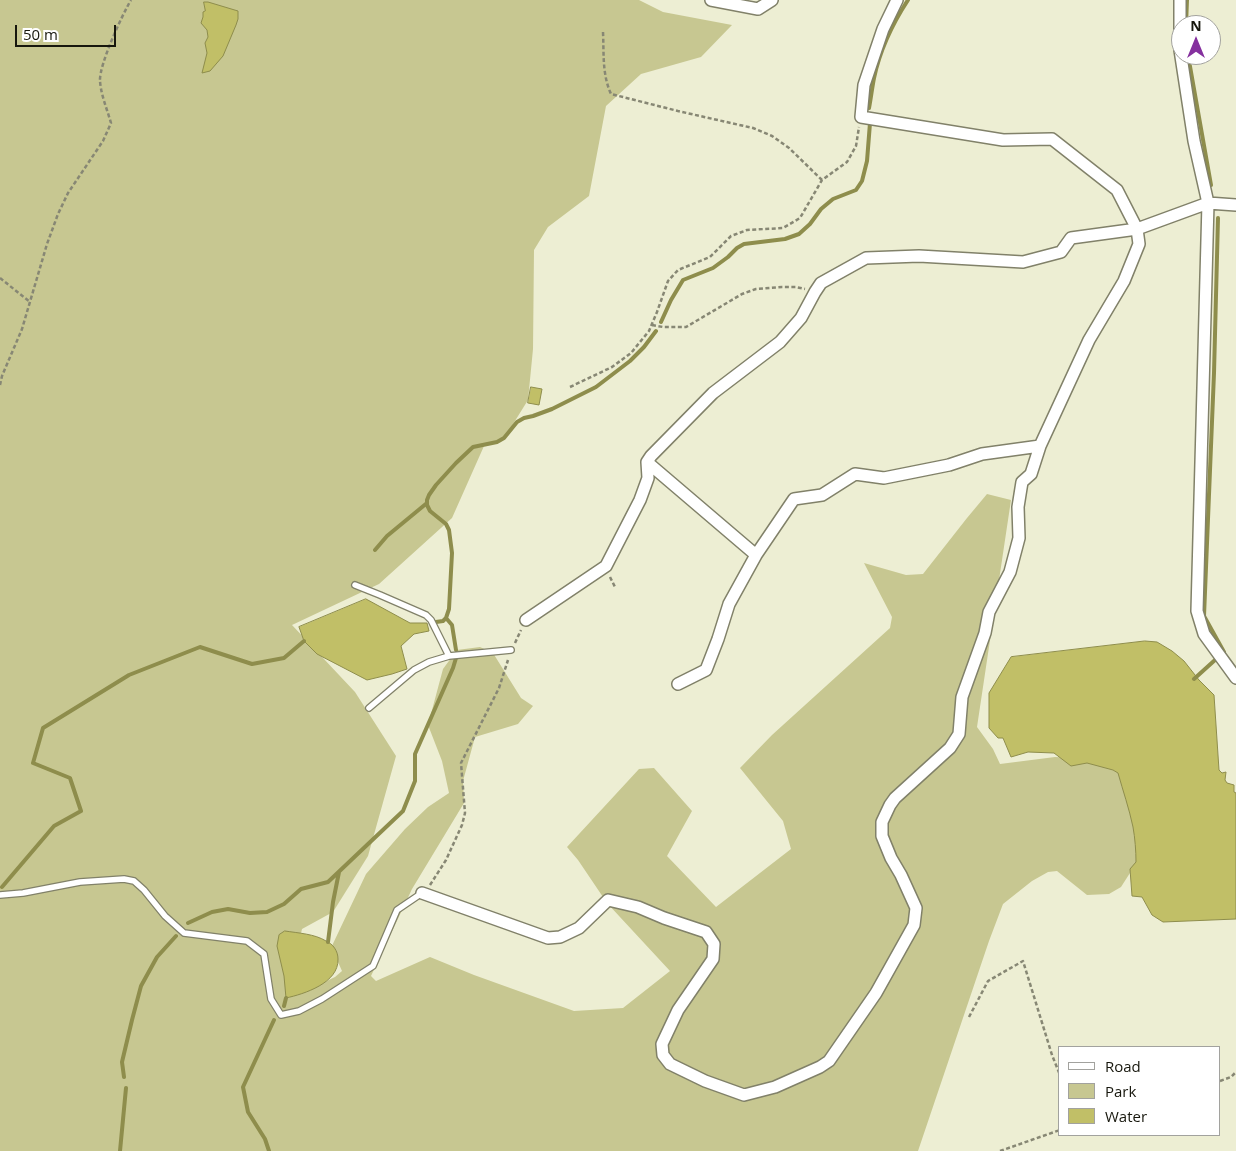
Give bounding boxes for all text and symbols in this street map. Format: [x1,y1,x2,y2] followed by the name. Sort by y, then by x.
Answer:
[18,15,119,47] scale bar
[1171,15,1221,65] north arrow
[1190,16,1202,35] text: N
[23,24,58,44] text: 50 m
[1058,1046,1221,1136] legend
[1105,1056,1141,1076] text: Road
[1105,1081,1136,1101] text: Park
[1105,1106,1147,1126] text: Water

